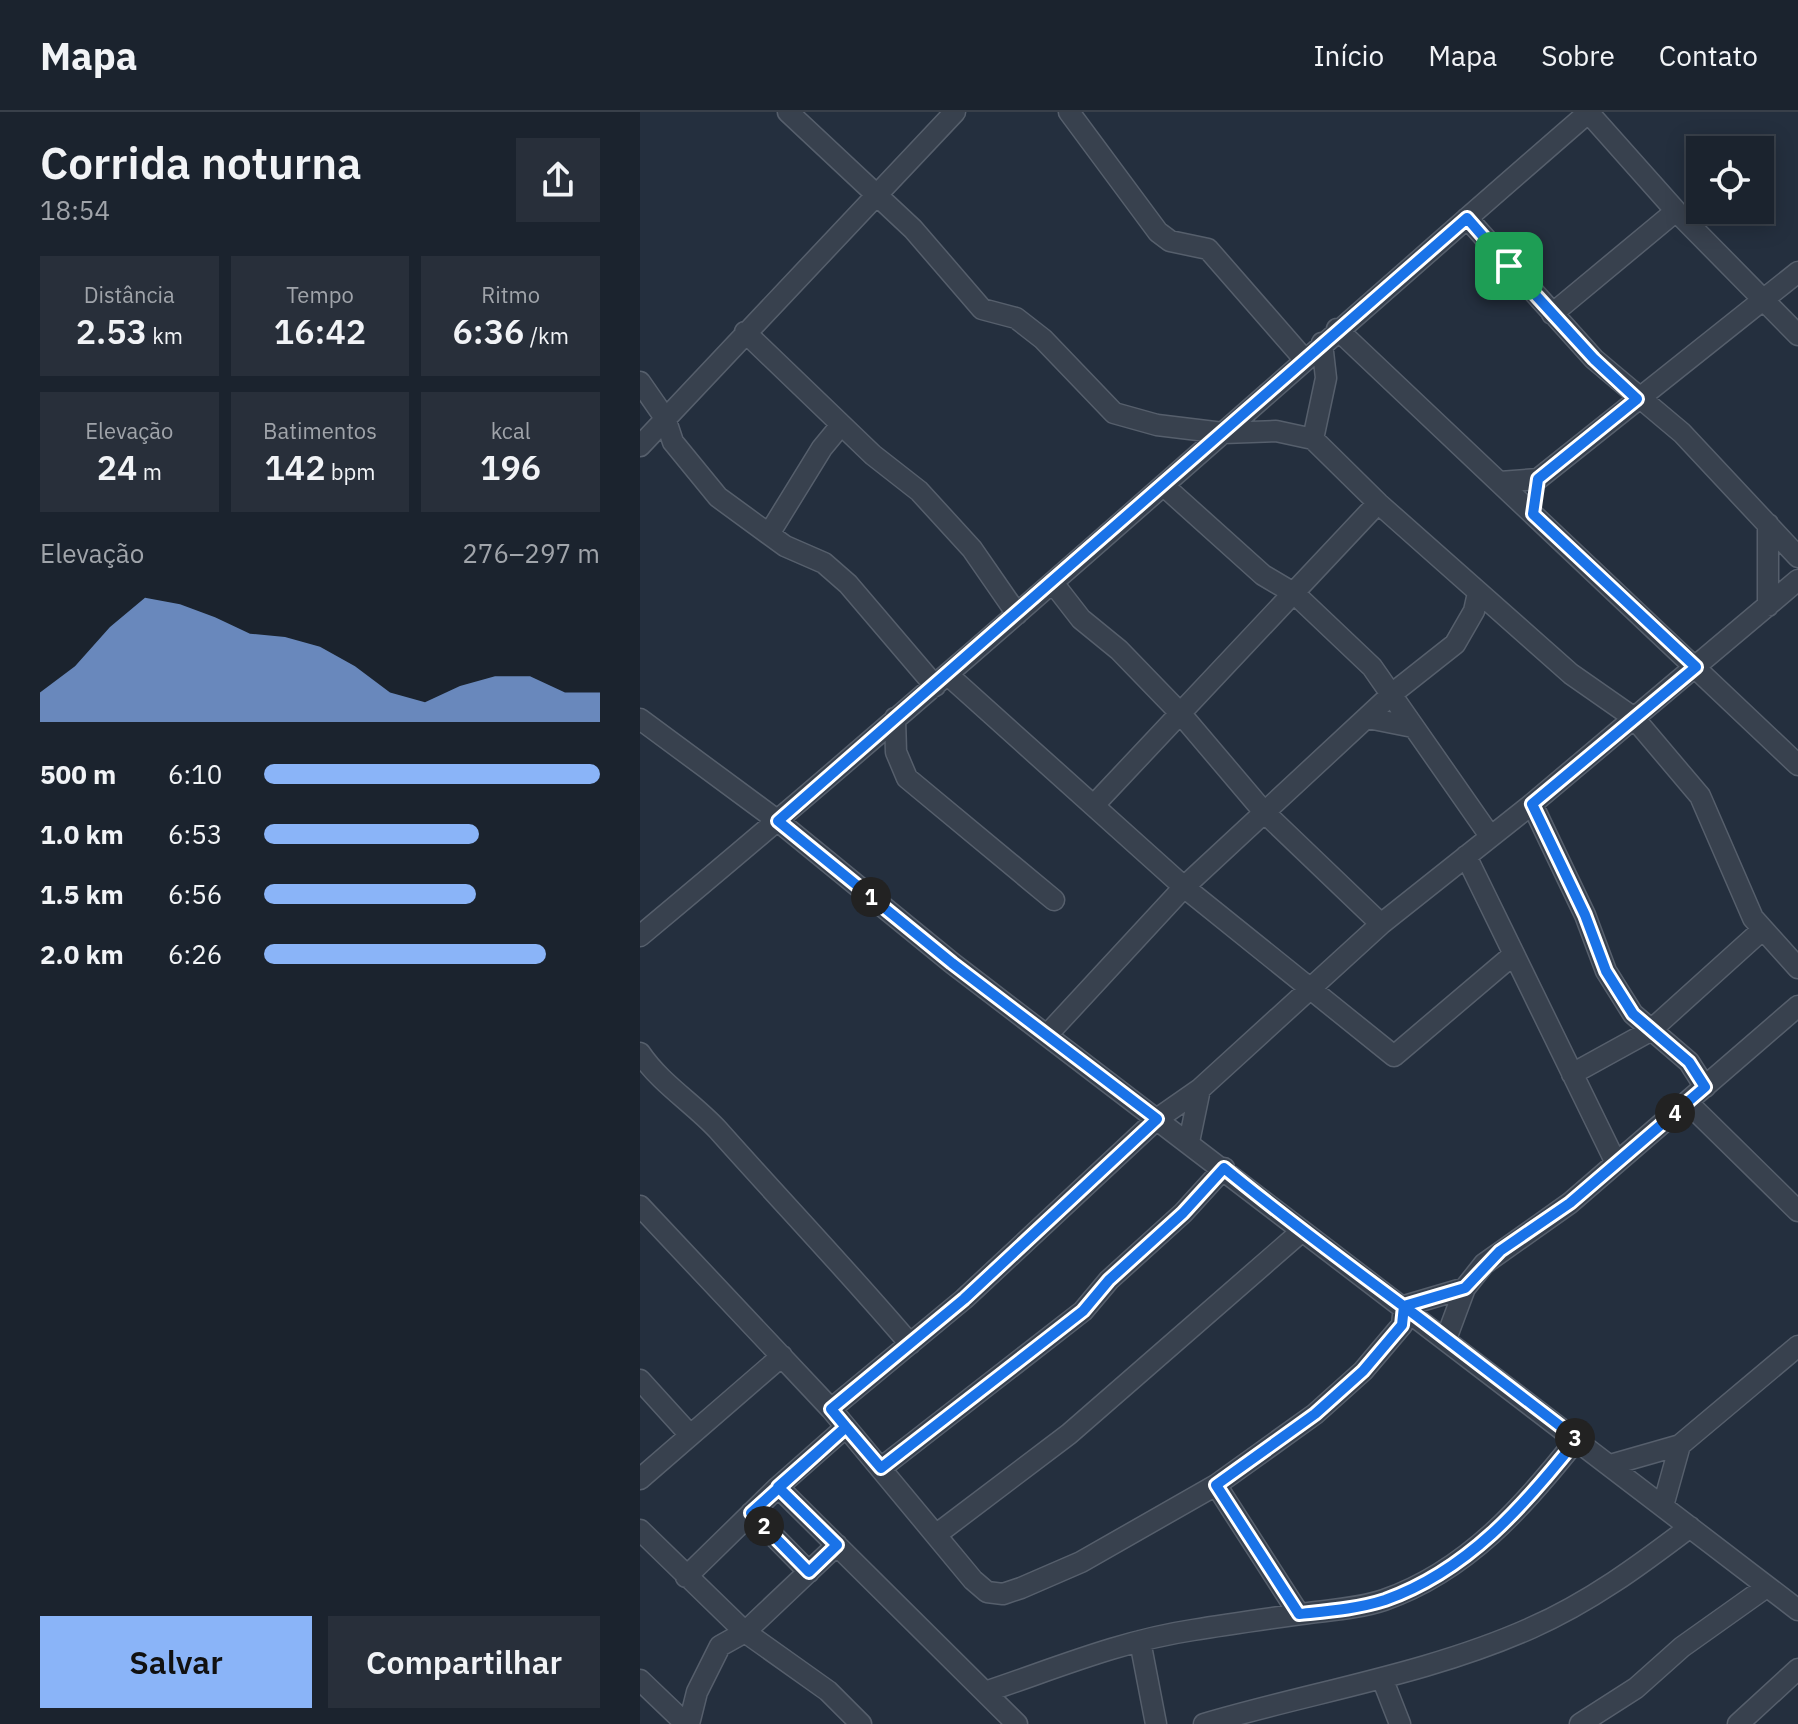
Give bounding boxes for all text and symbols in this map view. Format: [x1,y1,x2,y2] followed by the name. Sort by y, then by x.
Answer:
[40,31,137,80] text: Mapa
[1313,37,1384,74] text: Início
[1428,37,1497,74] text: Mapa
[1541,37,1615,74] text: Sobre
[1659,37,1758,74] text: Contato
[40,134,362,191] text: Corrida noturna
[1686,136,1774,224] map controls
[1686,136,1774,224] button: locate
[516,138,600,222] button: share
[40,193,110,227] text: 18:54
[1475,232,1543,300] pin
[1487,244,1531,288] icon: arrive
[84,280,175,309] text: Distância
[286,280,354,309] text: Tempo
[481,280,540,309] text: Ritmo
[76,309,147,353] text: 2.53
[274,309,366,353] text: 16:42
[452,309,524,353] text: 6:36
[147,321,183,350] text: km
[524,321,569,350] text: /km
[85,416,173,445] text: Elevação
[263,416,377,445] text: Batimentos
[491,416,531,445] text: kcal
[97,445,138,489] text: 24
[264,445,326,489] text: 142
[480,445,541,489] text: 196
[138,457,162,486] text: m
[326,457,376,486] text: bpm
[40,536,144,570] text: Elevação
[462,536,600,570] text: 276–297 m
[40,757,116,791] text: 500 m
[168,757,222,791] text: 6:10
[40,817,124,851] text: 1.0 km
[168,817,222,851] text: 6:53
[40,877,124,911] text: 1.5 km
[168,877,222,911] text: 6:56
[851,877,891,917] pin: 1
[864,882,878,911] text: 1
[40,937,124,971] text: 2.0 km
[168,937,222,971] text: 6:26
[1655,1093,1695,1133] pin: 4
[1668,1098,1682,1127] text: 4
[1555,1418,1595,1458] pin: 3
[1568,1423,1582,1452] text: 3
[744,1506,784,1546] pin: 2
[757,1511,771,1540] text: 2
[40,1616,312,1708] button: Salvar
[328,1616,600,1708] button: Compartilhar

